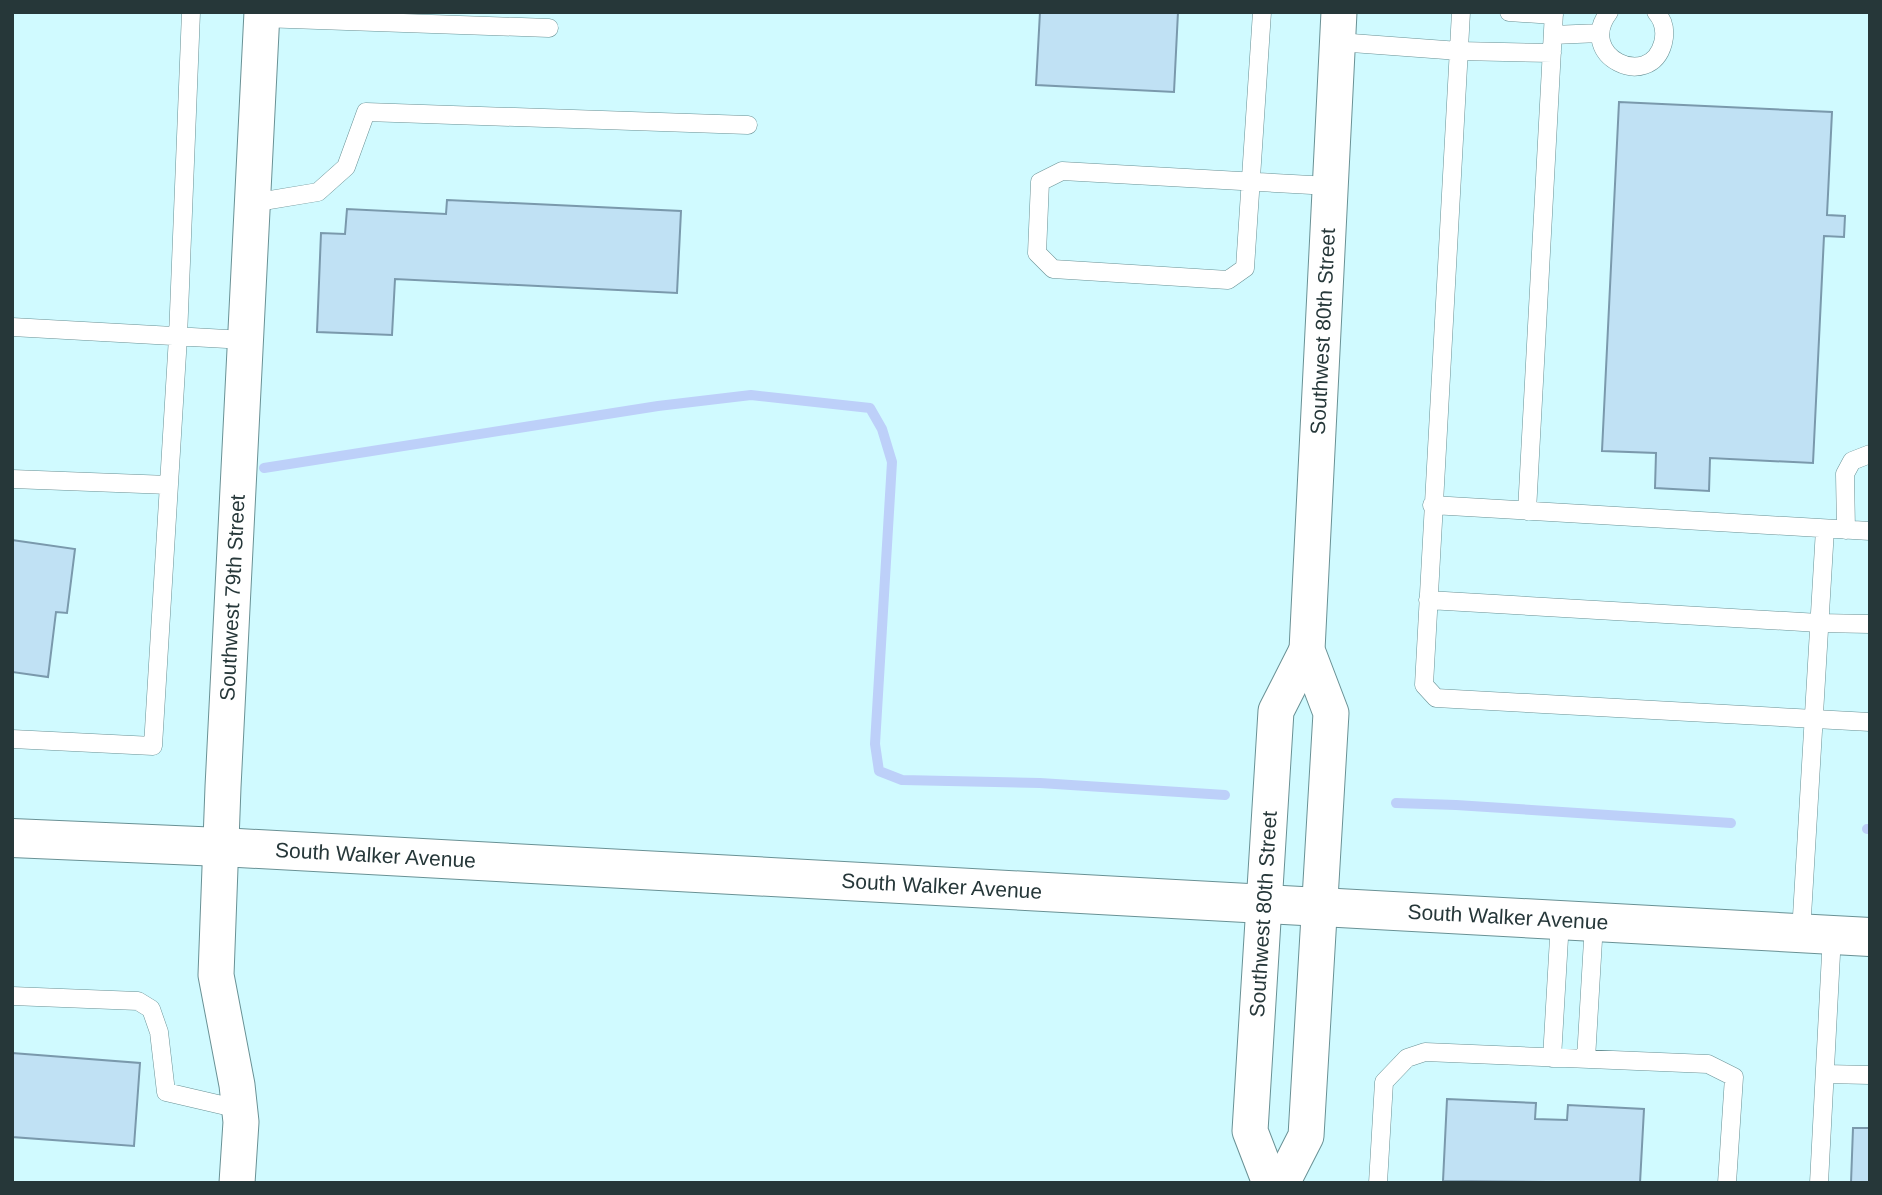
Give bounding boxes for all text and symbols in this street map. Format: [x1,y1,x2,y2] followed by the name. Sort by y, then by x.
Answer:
[1306,227,1339,435] street label: Southwest 80th Street
[215,494,249,702] street label: Southwest 79th Street
[1245,810,1281,1018] street label: Southwest 80th Street
[275,838,477,872] street label: South Walker Avenue
[841,869,1043,903] street label: South Walker Avenue
[1407,900,1609,934] street label: South Walker Avenue

